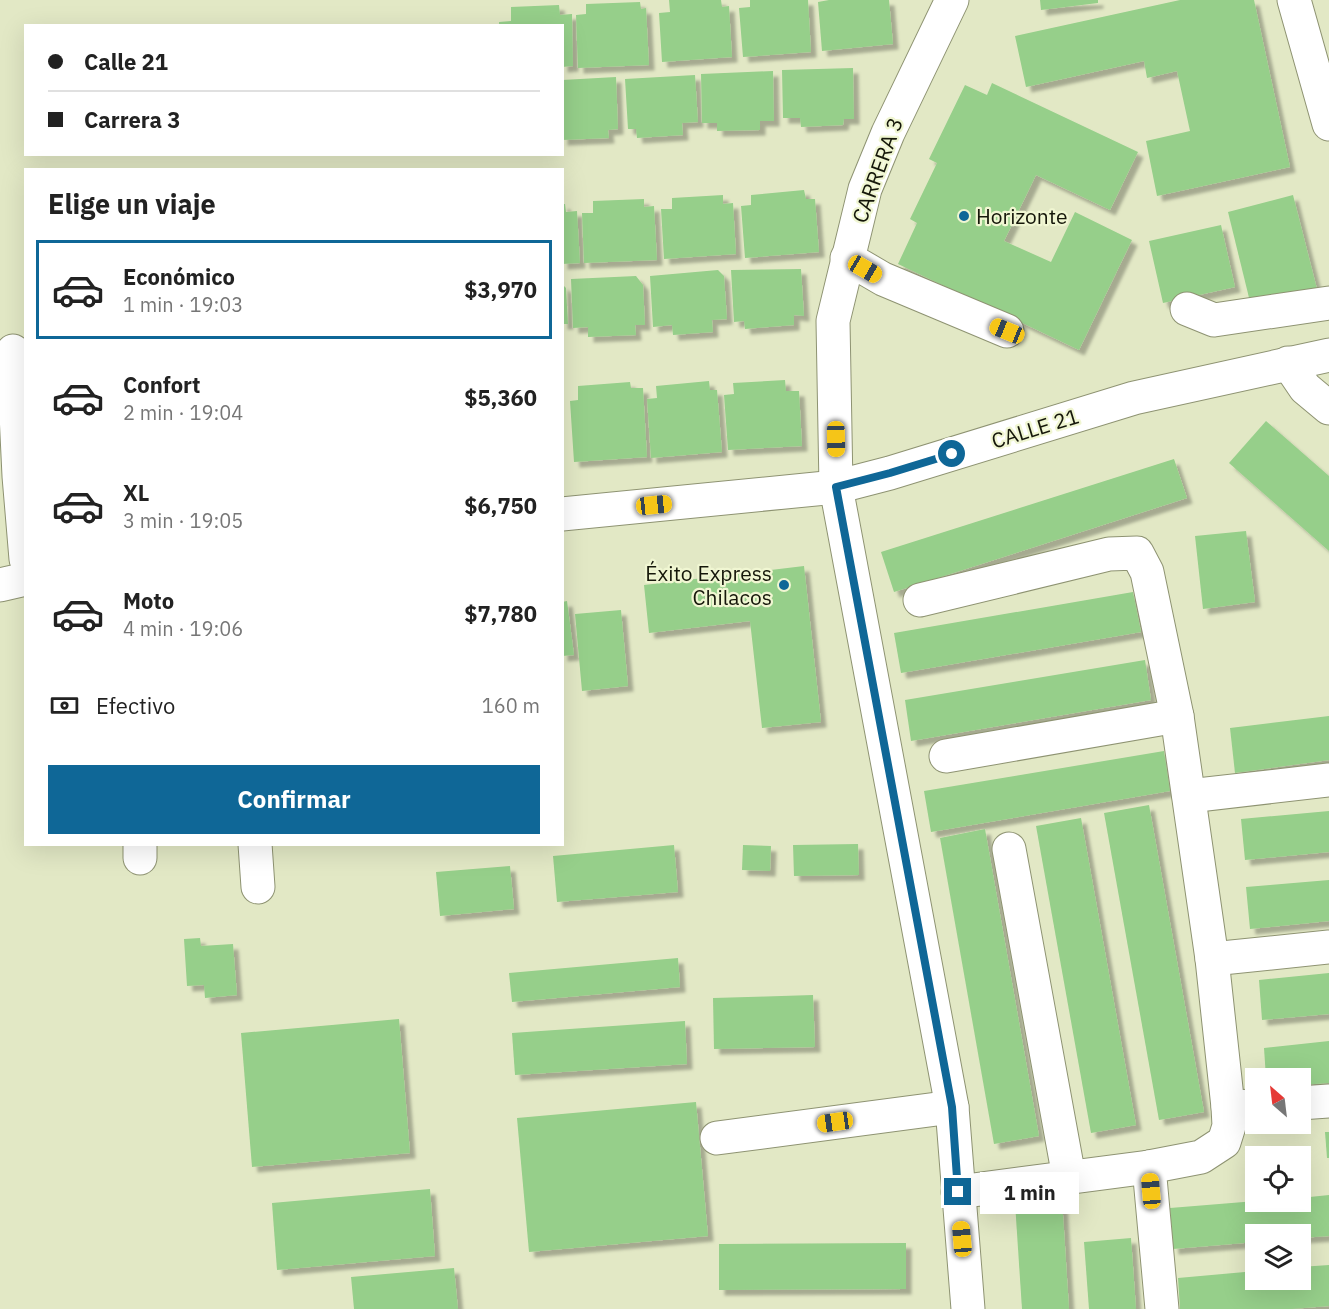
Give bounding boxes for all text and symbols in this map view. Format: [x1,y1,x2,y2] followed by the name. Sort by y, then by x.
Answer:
[84,47,168,76] text: Calle 21
[84,105,180,134] text: Carrera 3
[845,113,909,227] street label: CARRERA 3
[48,186,216,221] text: Elige un viaje
[976,202,1068,230] place label: Horizonte
[957,209,971,223] marker: Horizonte
[845,252,885,286] car
[123,262,235,291] text: Económico
[51,263,105,317] icon: car
[464,275,537,304] text: $3,970
[123,291,243,318] text: 1 min · 19:03
[987,316,1027,346] car
[123,370,201,399] text: Confort
[51,371,105,425] icon: car
[464,383,537,412] text: $5,360
[123,399,243,426] text: 2 min · 19:04
[988,401,1082,455] street label: CALLE 21
[827,421,845,457] car
[938,440,965,467] route start
[123,478,149,507] text: XL
[51,479,105,533] icon: car
[464,491,537,520] text: $6,750
[635,494,673,516] car
[123,507,243,534] text: 3 min · 19:05
[645,559,772,611] place label: Éxito Express Chilacos
[777,578,791,592] marker: Éxito Express Chilacos
[123,586,174,615] text: Moto
[51,587,105,641] icon: car
[464,599,537,628] text: $7,780
[123,615,243,642] text: 4 min · 19:06
[48,689,81,722] icon: cash
[96,691,175,720] text: Efectivo
[482,692,540,719] text: 160 m
[48,765,540,834] button: Confirmar
[1245,1068,1311,1134] north arrow
[1245,1068,1311,1290] map controls
[816,1111,854,1133] car
[1245,1146,1311,1212] button: locate
[979,1171,1078,1213] callout: 1 min
[1140,1172,1162,1210] car
[944,1178,971,1205] route end
[1003,1179,1056,1206] text: 1 min
[951,1220,973,1258] car
[1245,1224,1311,1290] button: layers

